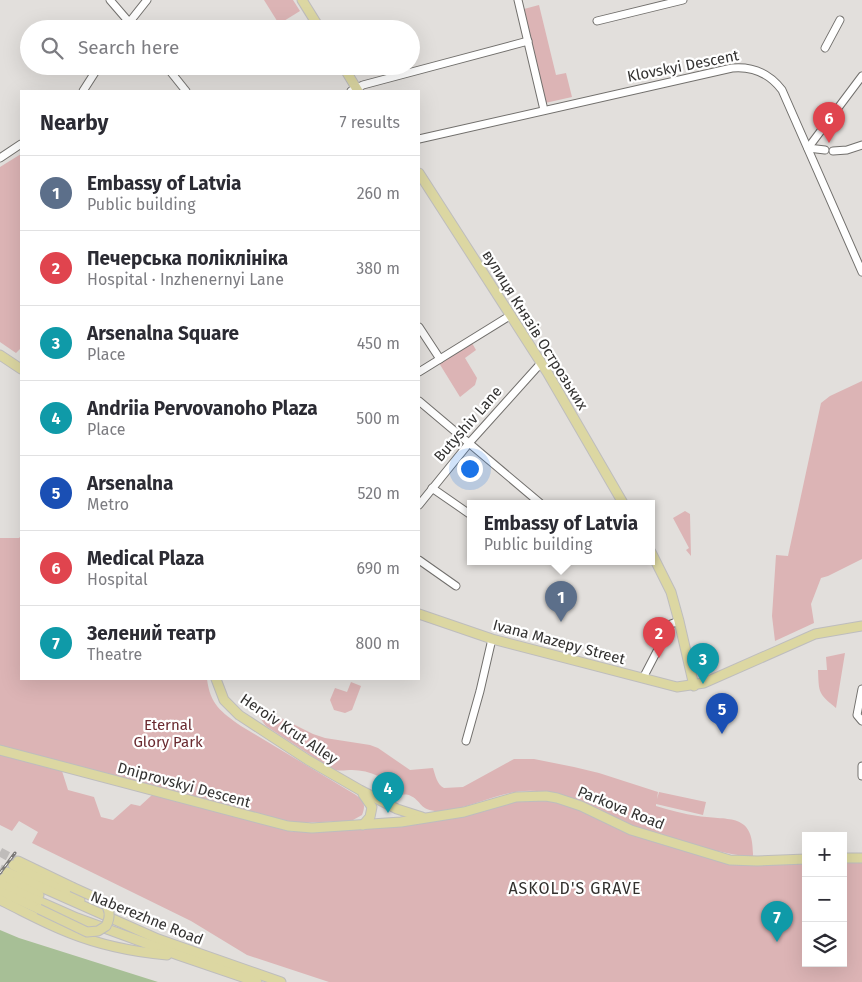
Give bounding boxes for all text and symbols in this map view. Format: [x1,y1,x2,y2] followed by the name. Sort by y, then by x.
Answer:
[20,20,420,75] search box
[38,34,66,62] icon: search
[78,36,179,59] text: Search here
[626,46,741,86] street label: Klovskyi Descent
[813,102,845,143] pin: 6
[40,110,108,136] text: Nearby
[340,113,400,132] text: 7 results
[87,172,242,195] text: Embassy of Latvia
[52,184,60,203] text: 1
[357,184,400,203] text: 260 m
[87,195,195,214] text: Public building
[87,247,288,270] text: Печерська поліклініка
[478,247,592,414] street label: вулиця Князів Острозьких
[52,259,60,278] text: 2
[356,259,400,278] text: 380 m
[87,270,284,289] text: Hospital · Inzhenernyi Lane
[87,322,239,345] text: Arsenalna Square
[52,334,60,353] text: 3
[357,334,400,353] text: 450 m
[87,345,126,364] text: Place
[430,383,506,465] street label: Butyshiv Lane
[87,397,318,420] text: Andriia Pervovanoho Plaza
[51,409,61,428] text: 4
[356,409,400,428] text: 500 m
[87,420,126,439] text: Place
[457,456,483,482] your location
[87,472,173,495] text: Arsenalna
[52,484,60,503] text: 5
[357,484,400,503] text: 520 m
[87,495,129,514] text: Metro
[467,500,655,565] popup
[484,512,638,535] text: Embassy of Latvia
[484,535,592,554] text: Public building
[87,547,204,570] text: Medical Plaza
[51,559,61,578] text: 6
[356,559,400,578] text: 690 m
[87,570,148,589] text: Hospital
[545,581,577,622] pin: 1
[491,616,628,668] street label: Ivana Mazepy Street
[643,617,675,658] pin: 2
[87,622,216,645] text: Зелений театр
[52,634,60,653] text: 7
[355,634,400,653] text: 800 m
[687,643,719,684] pin: 3
[87,645,142,664] text: Theatre
[237,690,342,769] street label: Heroiv Krut Alley
[706,693,738,734] pin: 5
[133,716,203,751] park label: Eternal Glory Park
[115,759,253,812] street label: Dniprovskyi Descent
[372,772,404,813] pin: 4
[575,782,667,834] street label: Parkova Road
[802,832,847,967] map controls
[802,832,847,877] button: +
[802,877,847,922] button: −
[508,879,642,898] district label: ASKOLD'S GRAVE
[88,887,206,949] street label: Naberezhne Road
[761,901,793,942] pin: 7
[802,922,847,967] button: layers

